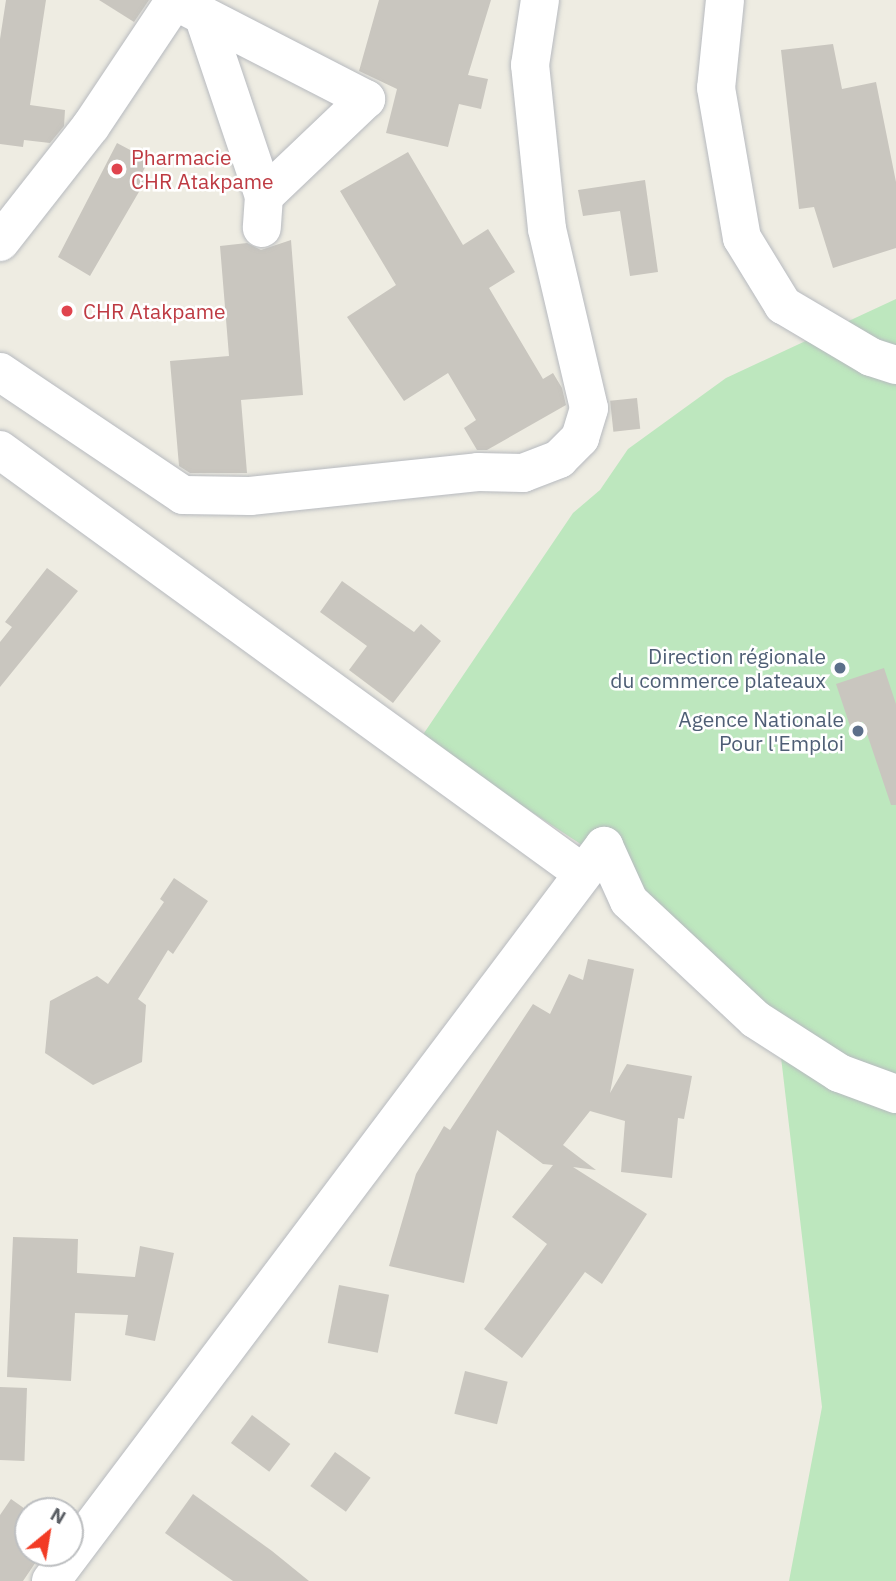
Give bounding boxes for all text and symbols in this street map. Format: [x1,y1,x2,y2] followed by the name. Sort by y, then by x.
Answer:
[131,144,274,194] place label: Pharmacie CHR Atakpame
[109,161,125,177] marker: Pharmacie CHR Atakpame
[83,298,226,324] place label: CHR Atakpame
[57,301,77,321] marker: CHR Atakpame
[610,643,826,693] place label: Direction régionale du commerce plateaux
[832,660,848,676] marker: Direction régionale du commerce plateaux
[678,706,844,756] place label: Agence Nationale Pour l'Emploi
[850,723,866,739] marker: Agence Nationale Pour l'Emploi
[14,1497,84,1567] north arrow
[47,1502,70,1529] text: N

